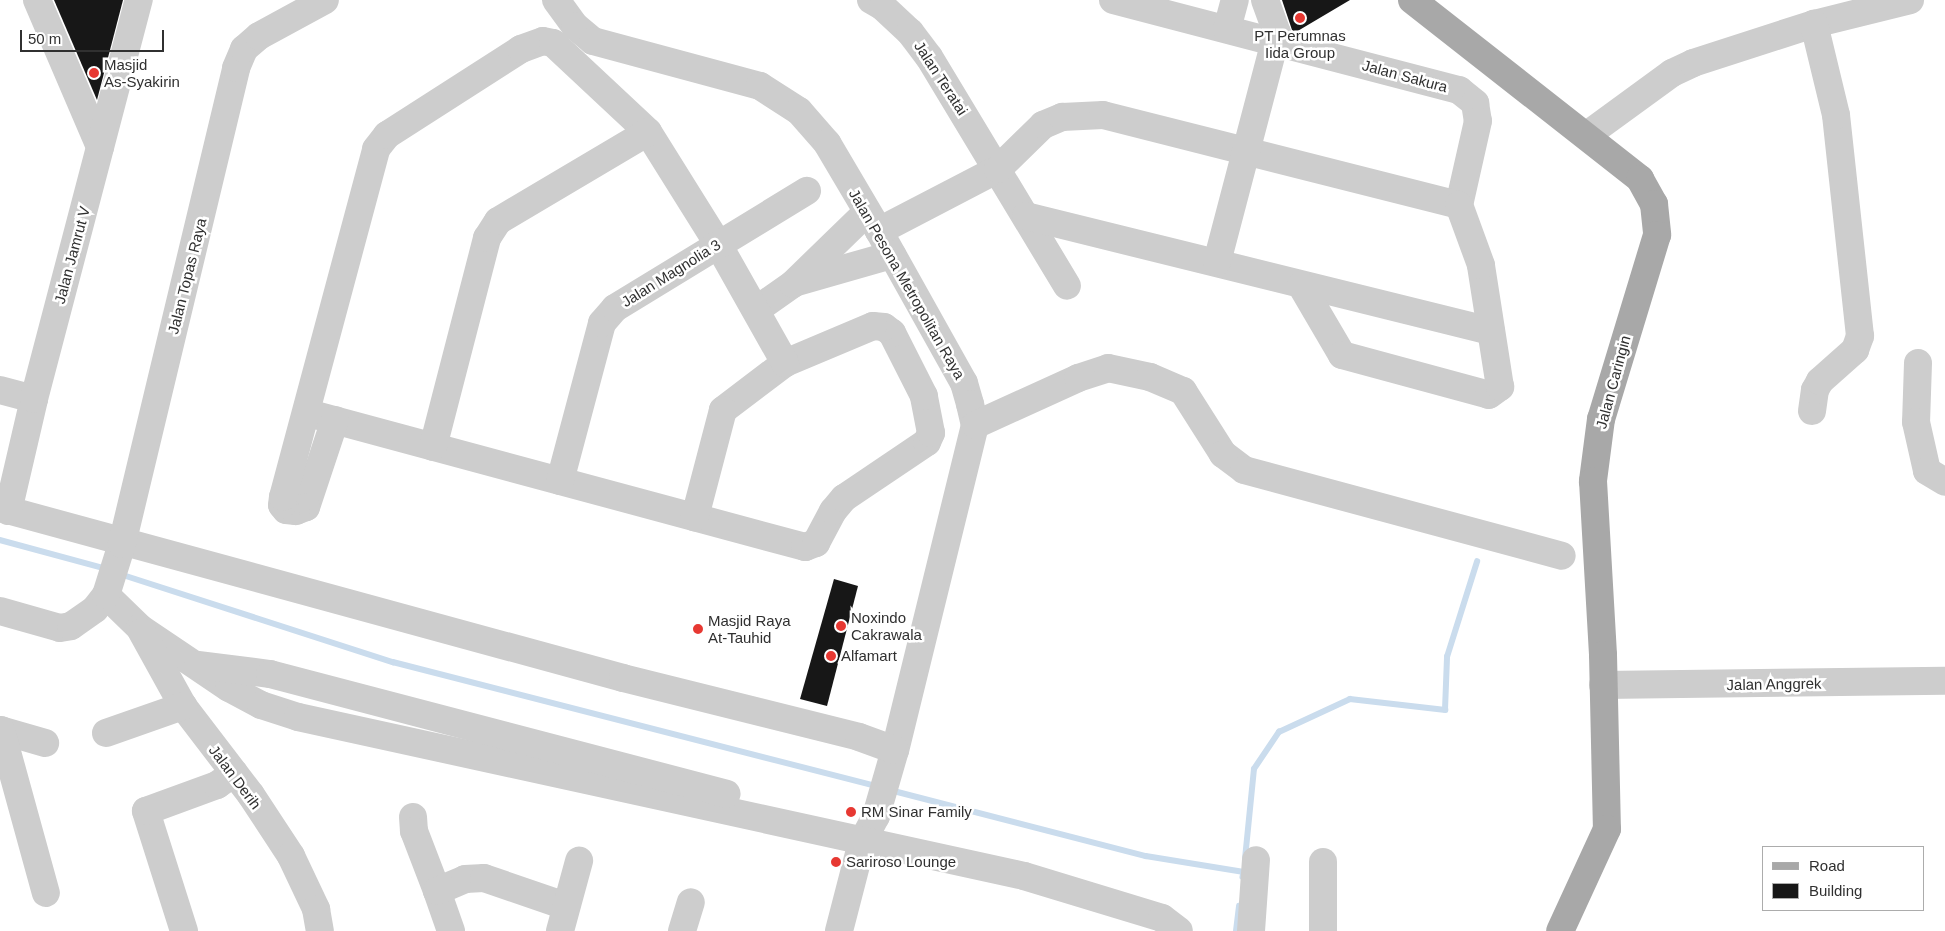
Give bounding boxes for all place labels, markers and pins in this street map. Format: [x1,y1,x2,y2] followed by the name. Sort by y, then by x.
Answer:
[1294,12,1306,24] marker: PT Perumnas Iida Group
[1254,26,1346,61] place label: PT Perumnas Iida Group
[104,55,180,90] place label: Masjid As-Syakirin
[88,67,100,79] marker: Masjid As-Syakirin
[851,608,922,643] place label: Noxindo Cakrawala
[708,611,791,646] place label: Masjid Raya At-Tauhid
[835,620,847,632] marker: Noxindo Cakrawala
[692,623,704,635] marker: Masjid Raya At-Tauhid
[841,647,897,665] place label: Alfamart
[825,650,837,662] marker: Alfamart
[861,803,972,821] place label: RM Sinar Family
[845,806,857,818] marker: RM Sinar Family
[846,853,956,871] place label: Sariroso Lounge
[830,856,842,868] marker: Sariroso Lounge

